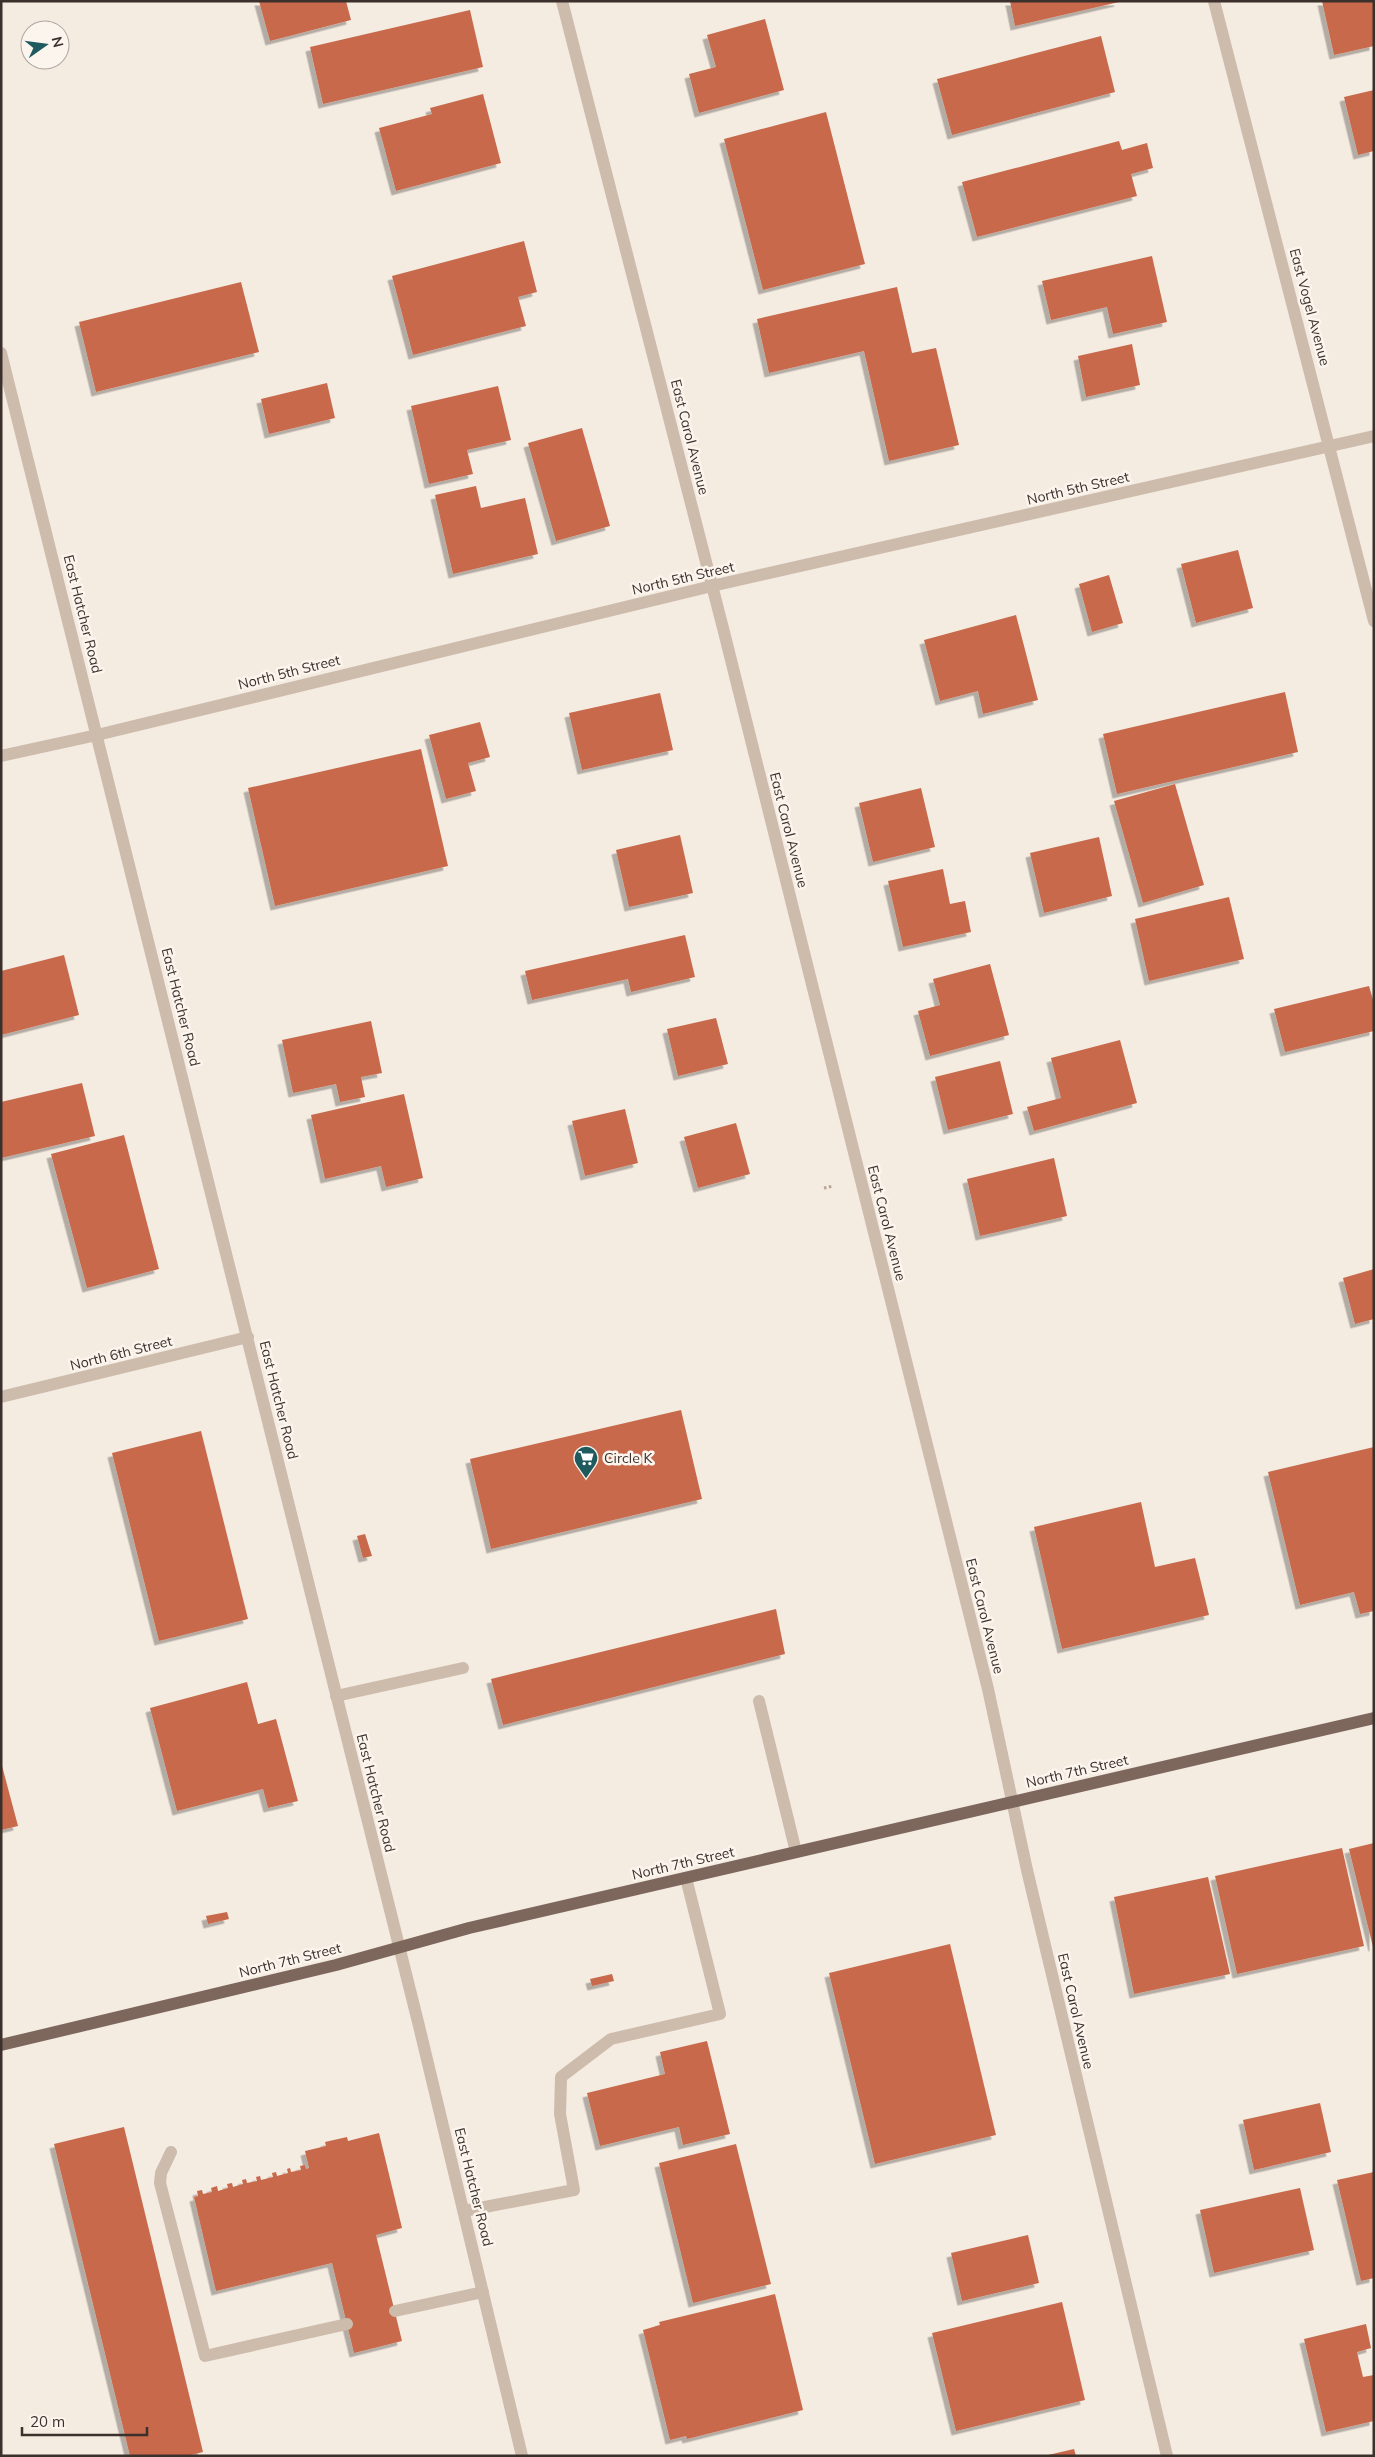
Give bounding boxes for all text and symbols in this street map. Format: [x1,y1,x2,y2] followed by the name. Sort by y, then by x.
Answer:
[20,20,70,70] north arrow
[48,35,68,49] text: N
[1286,246,1334,368] street label: East Vogel Avenue
[667,377,713,497] street label: East Carol Avenue
[1025,467,1131,509] street label: North 5th Street
[60,553,106,675] street label: East Hatcher Road
[630,557,736,599] street label: North 5th Street
[236,651,342,693] street label: North 5th Street
[766,770,812,890] street label: East Carol Avenue
[158,946,204,1068] street label: East Hatcher Road
[864,1163,910,1283] street label: East Carol Avenue
[68,1332,174,1374] street label: North 6th Street
[256,1339,302,1461] street label: East Hatcher Road
[573,1445,599,1479] supermarket icon: Circle K
[604,1449,653,1467] place label: Circle K
[962,1556,1008,1676] street label: East Carol Avenue
[353,1732,399,1854] street label: East Hatcher Road
[1024,1750,1130,1792] street label: North 7th Street
[630,1842,736,1884] street label: North 7th Street
[237,1939,343,1981] street label: North 7th Street
[1054,1951,1098,2071] street label: East Carol Avenue
[451,2126,497,2248] street label: East Hatcher Road
[22,2404,148,2436] scale bar
[30,2412,65,2431] text: 20 m

